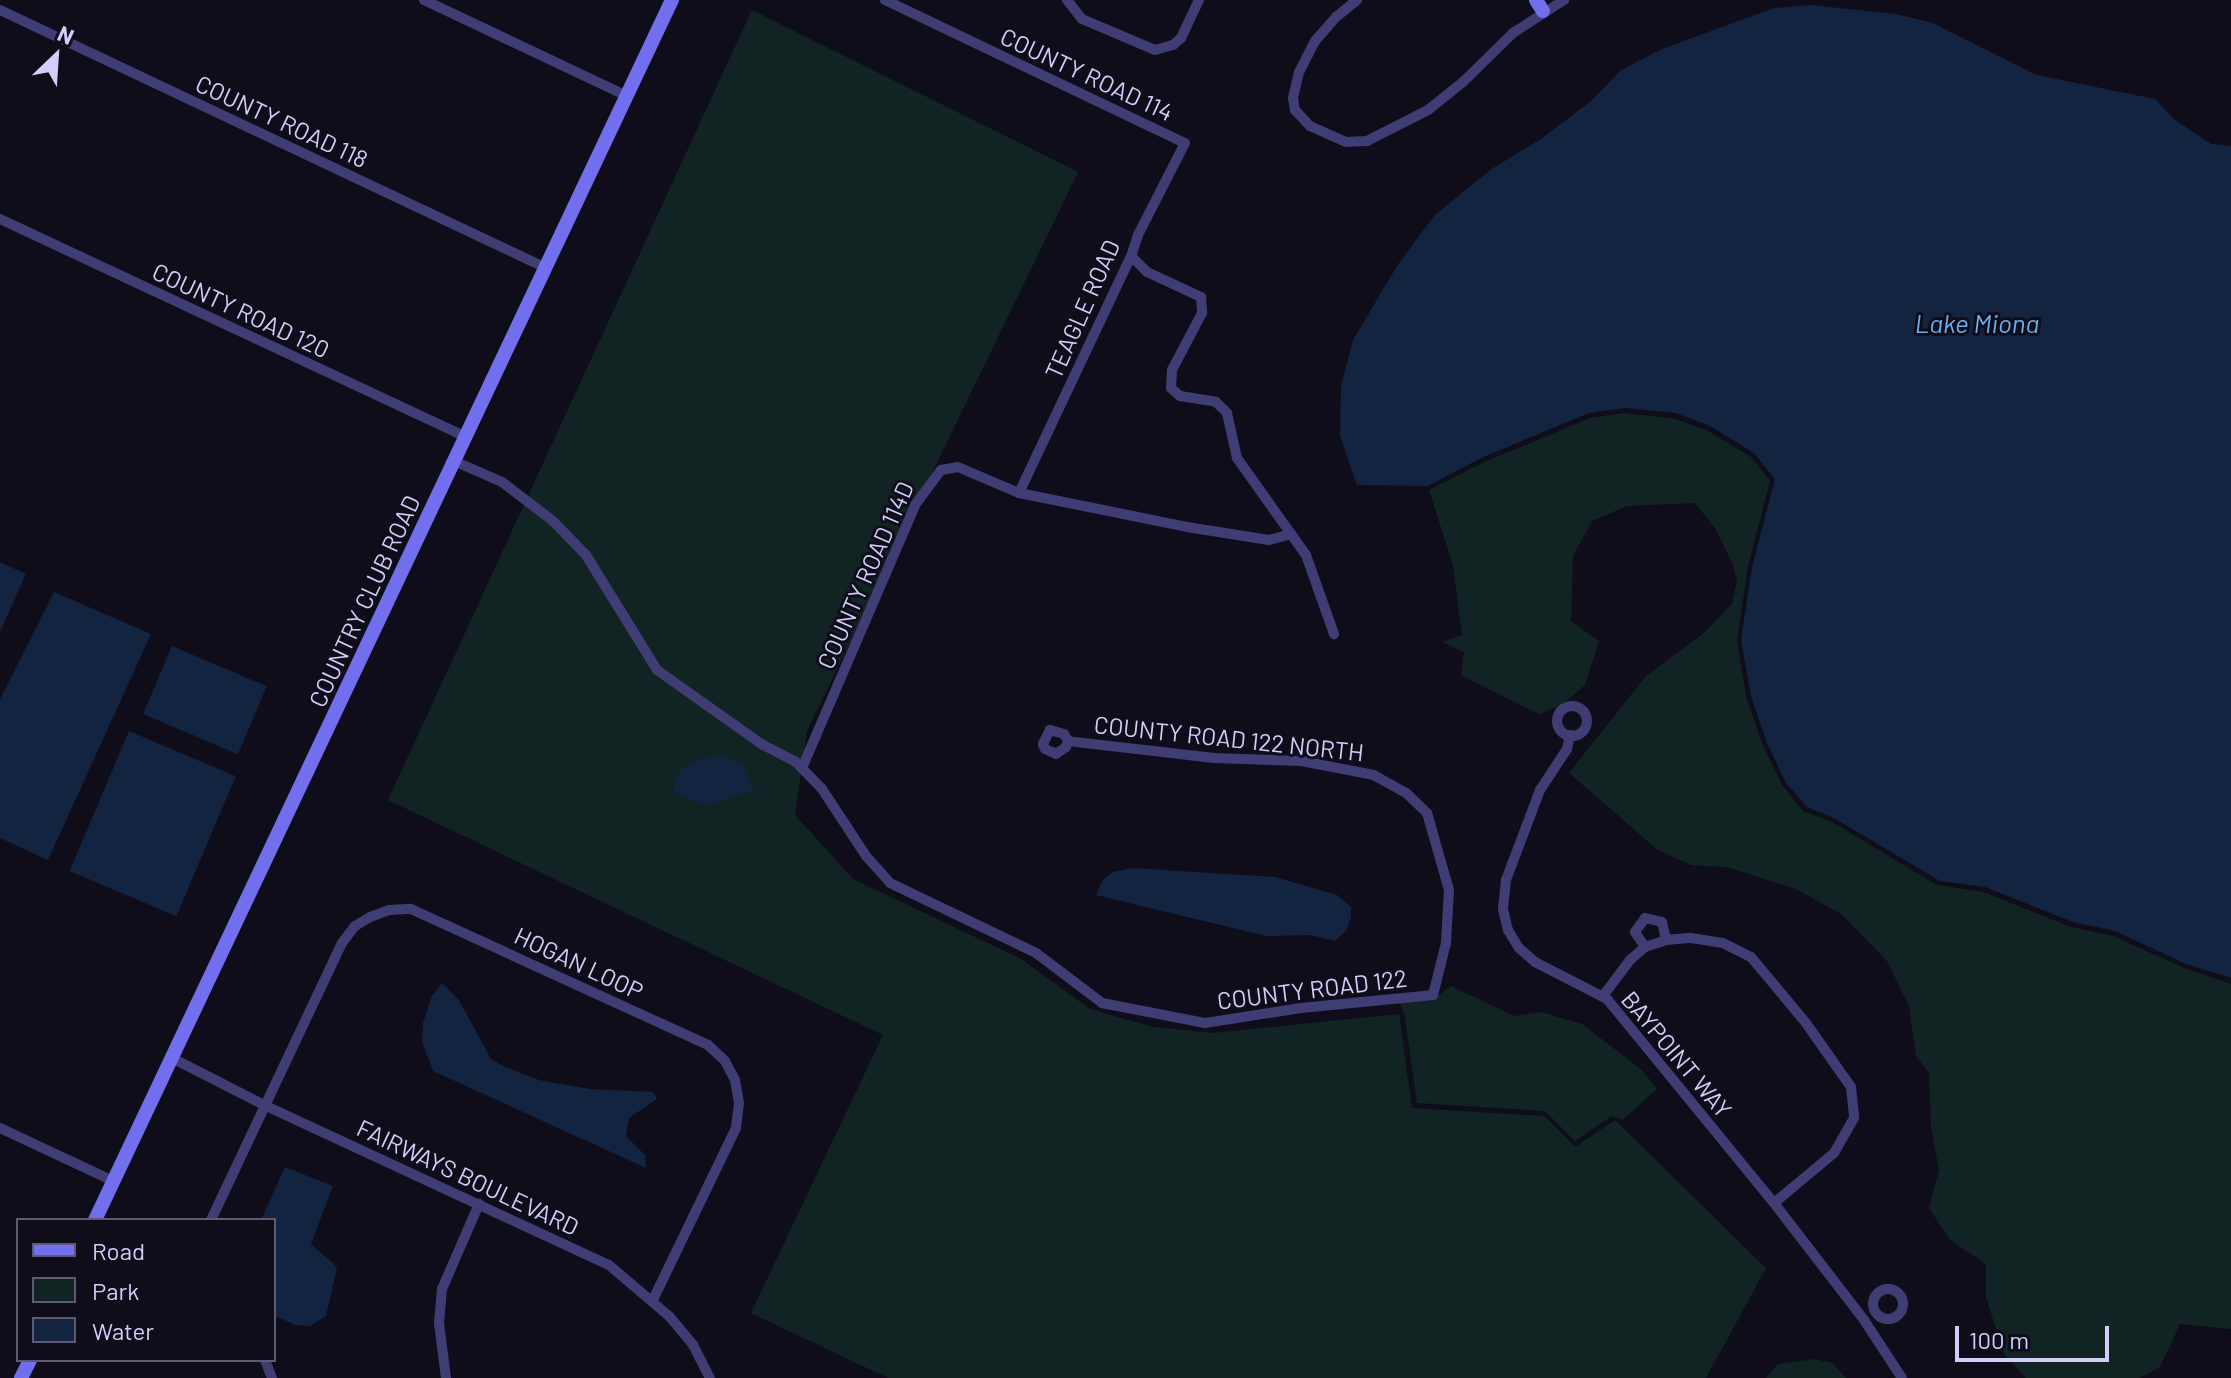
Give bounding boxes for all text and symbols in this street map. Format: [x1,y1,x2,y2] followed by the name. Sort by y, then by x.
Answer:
[16,16,96,96] north arrow
[54,19,78,49] text: N
[996,21,1178,127] street label: COUNTY ROAD 114
[191,69,373,173] street label: COUNTY ROAD 118
[1039,235,1125,383] street label: TEAGLE ROAD
[148,256,334,364] street label: COUNTY ROAD 120
[1915,307,2039,339] water label: Lake Miona
[811,477,919,673] street label: COUNTY ROAD 114D
[302,491,426,711] street label: COUNTRY CLUB ROAD
[1093,710,1365,766] street label: COUNTY ROAD 122 NORTH
[510,921,648,1005] street label: HOGAN LOOP
[1215,963,1409,1015] street label: COUNTY ROAD 122
[1616,985,1738,1123] street label: BAYPOINT WAY
[352,1113,584,1241] street label: FAIRWAYS BOULEVARD
[16,1218,276,1362] legend
[92,1236,145,1265] text: Road
[92,1276,139,1305] text: Park
[1959,1310,2113,1360] scale bar
[92,1316,154,1345] text: Water
[1969,1325,2029,1354] text: 100 m

